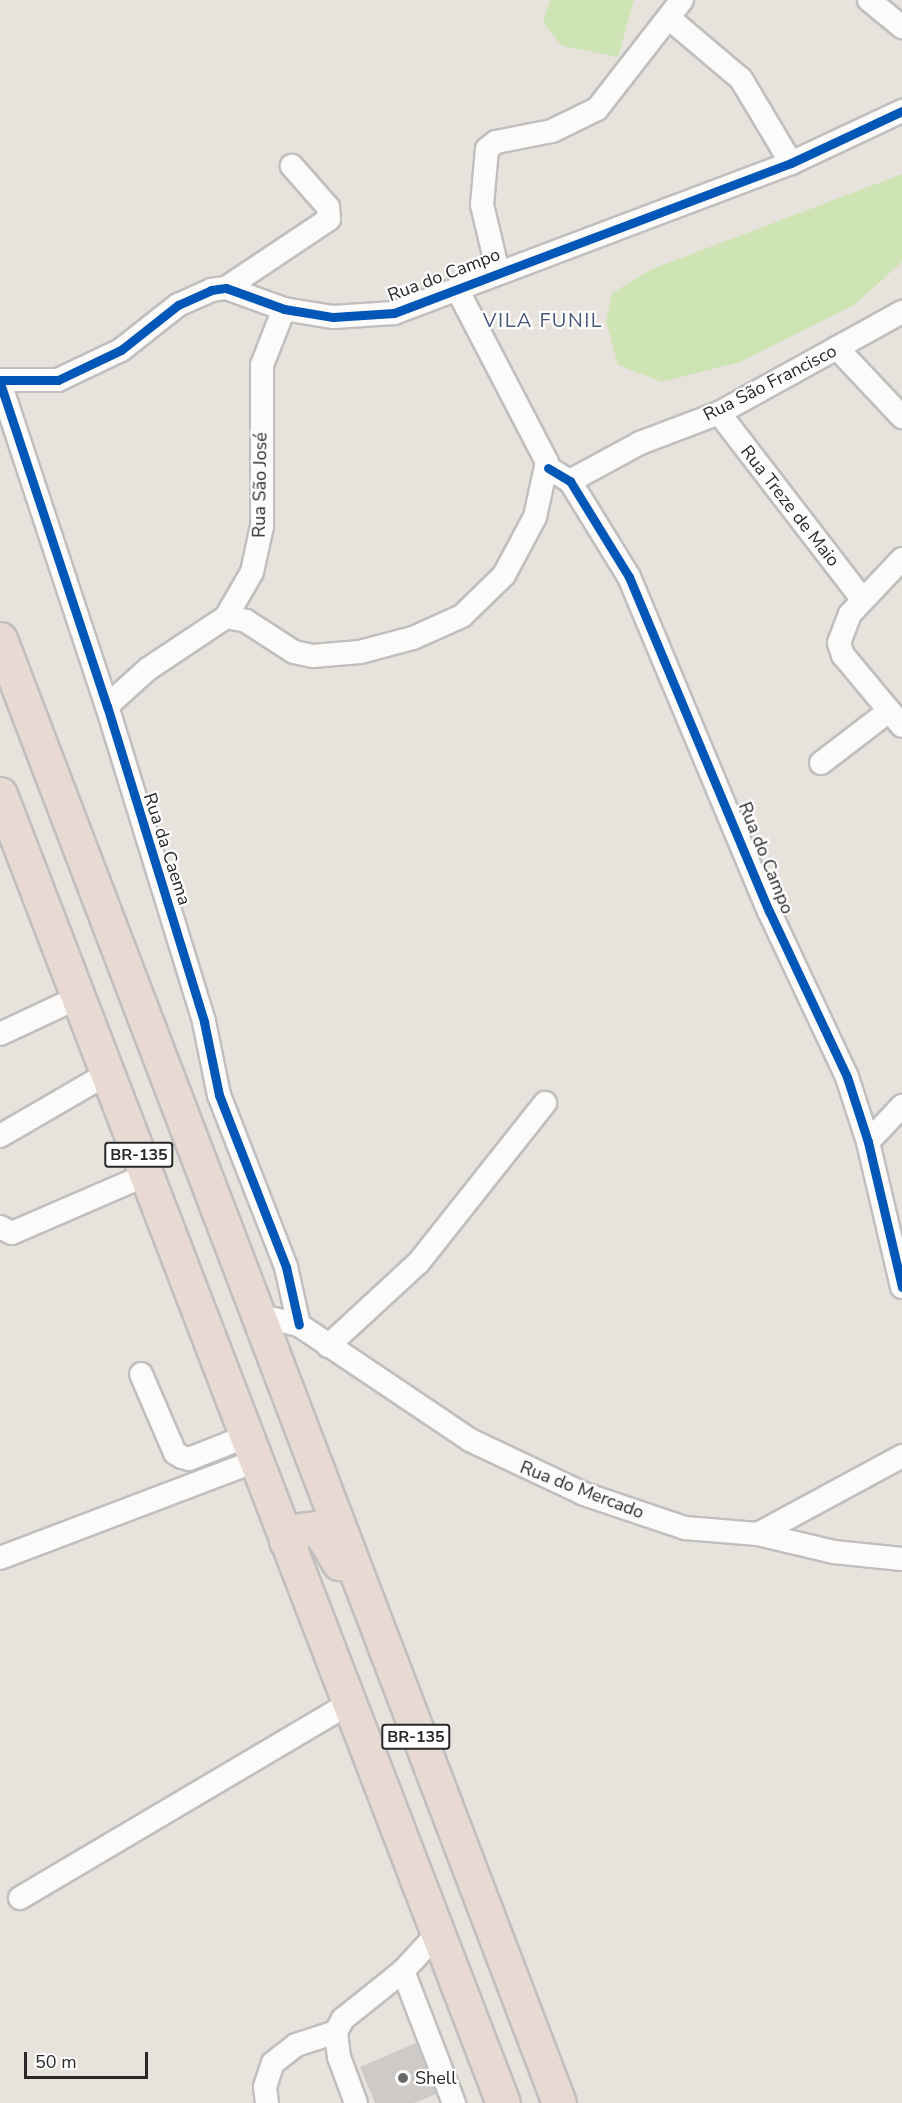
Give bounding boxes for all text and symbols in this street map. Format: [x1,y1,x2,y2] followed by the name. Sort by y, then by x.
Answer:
[385,244,503,306] street label: Rua do Campo
[483,308,603,332] district label: VILA FUNIL
[700,340,840,426] street label: Rua São Francisco
[248,432,272,538] street label: Rua São José
[736,441,844,571] street label: Rua Treze de Maio
[139,790,195,908] street label: Rua da Caema
[734,799,798,917] street label: Rua do Campo
[103,1142,175,1168] road number: BR-135
[517,1456,647,1524] street label: Rua do Mercado
[380,1724,452,1750] road number: BR-135
[27,2040,152,2078] scale bar
[35,2050,77,2074] text: 50 m
[415,2067,457,2089] place label: Shell
[396,2071,410,2085] marker: Shell

